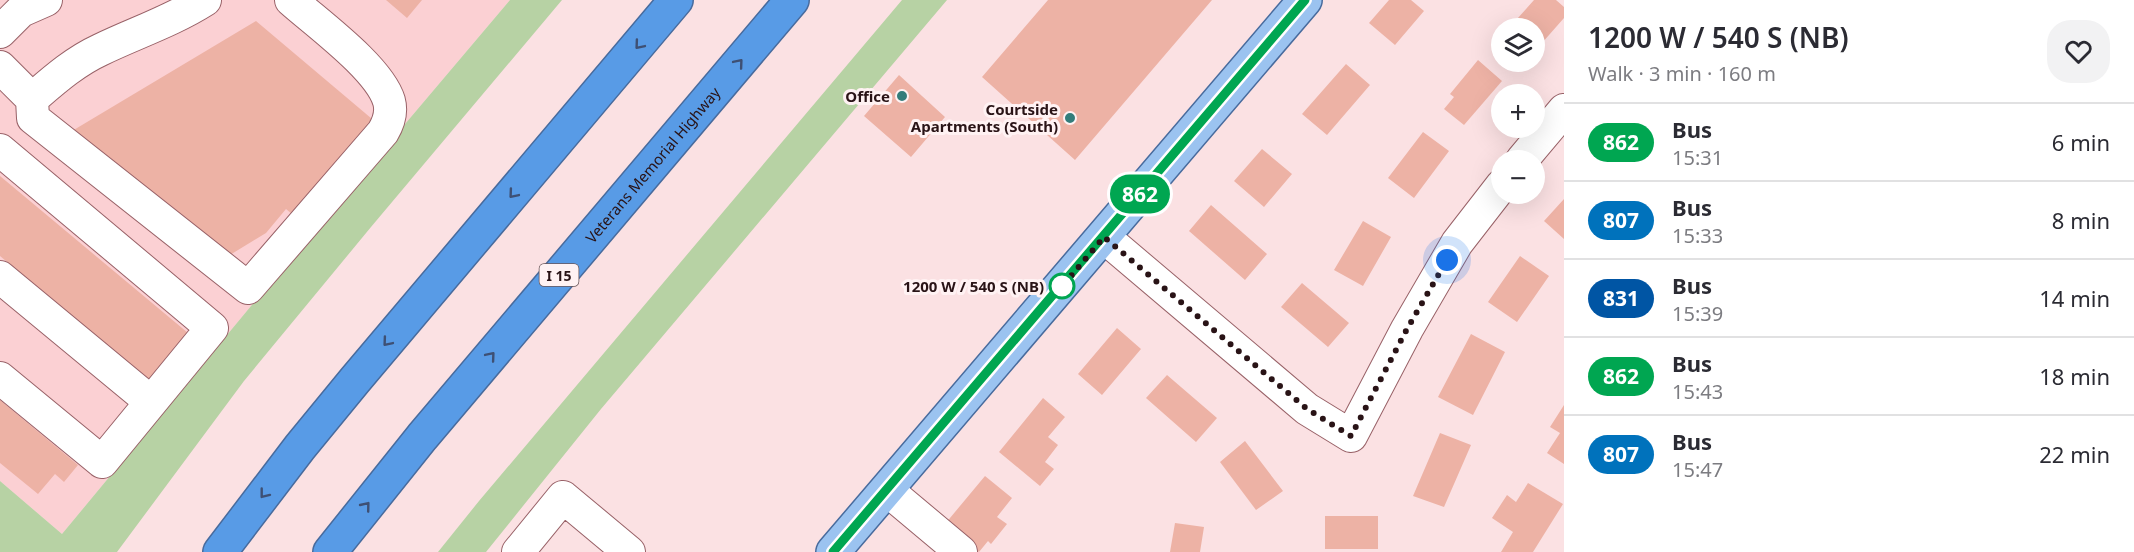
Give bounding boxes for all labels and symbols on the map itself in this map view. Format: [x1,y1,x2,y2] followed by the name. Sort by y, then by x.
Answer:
[635,38,646,49] one-way arrow
[732,59,743,70] one-way arrow
[581,82,725,247] street label: Veterans Memorial Highway
[845,86,890,106] place label: Office
[895,89,909,103] marker: Office
[911,99,1058,136] place label: Courtside Apartments (South)
[1063,111,1077,125] marker: Courtside Apartments (South)
[1106,174,1174,214] line badge: 862
[509,187,520,198] one-way arrow
[1432,245,1462,275] your location
[540,264,578,286] road number: I 15
[1049,273,1075,299] marker: 1200 W / 540 S (NB)
[903,276,1044,296] place label: 1200 W / 540 S (NB)
[383,335,394,346] one-way arrow
[484,352,495,363] one-way arrow
[260,487,271,498] one-way arrow
[359,502,370,513] one-way arrow

